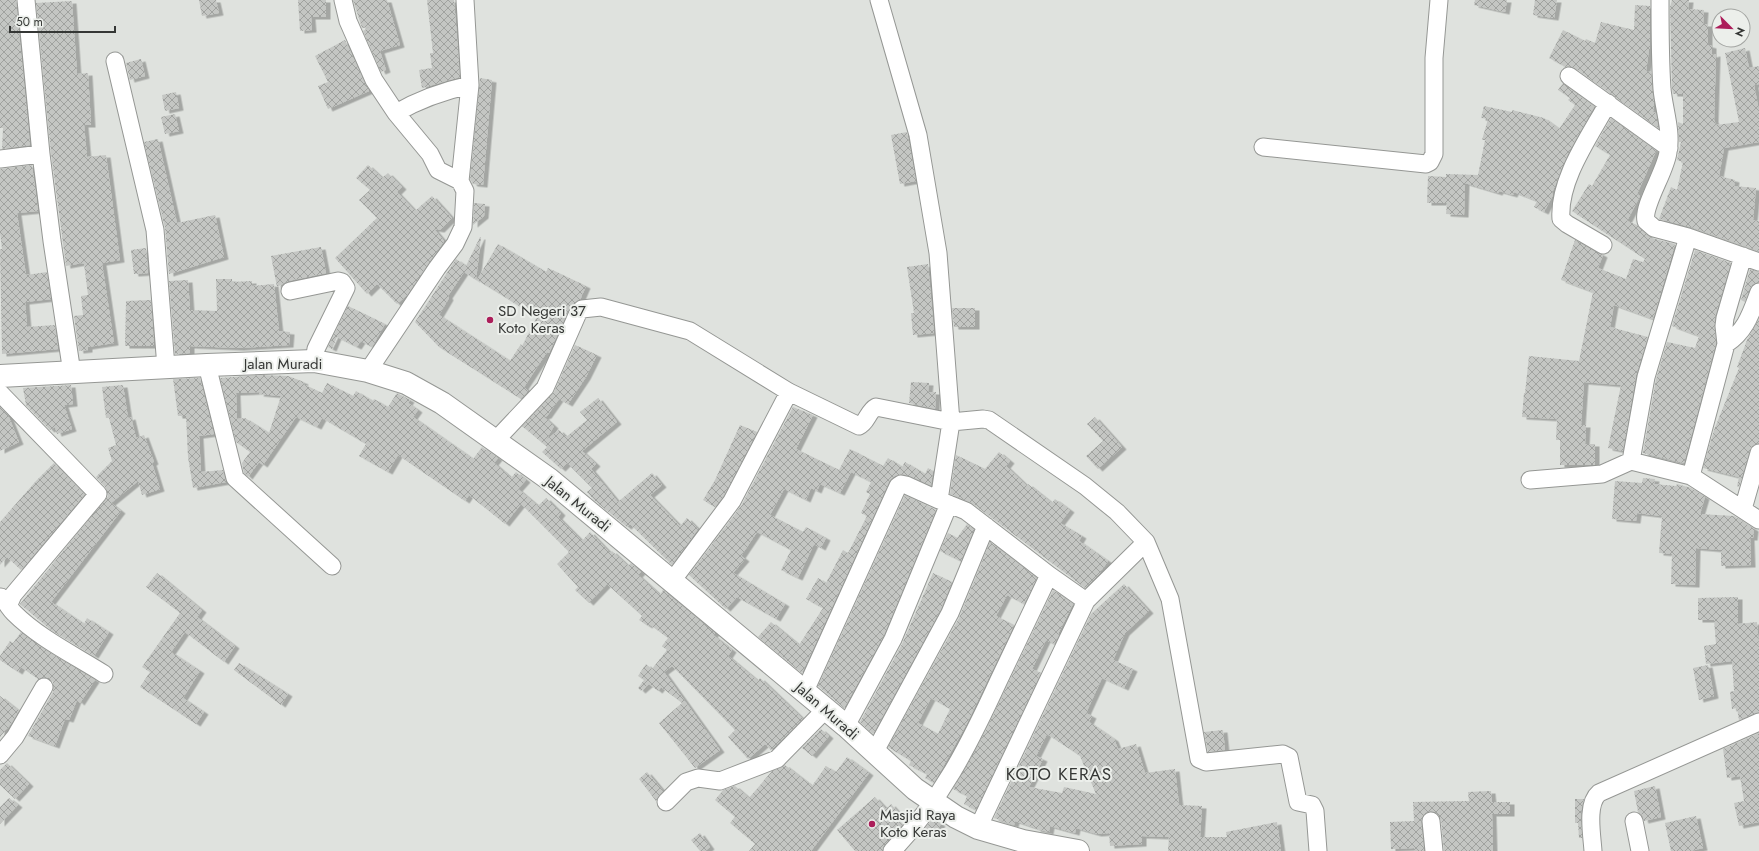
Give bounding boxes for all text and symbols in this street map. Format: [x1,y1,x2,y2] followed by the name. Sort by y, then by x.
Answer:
[10,8,115,34] scale bar
[1711,8,1751,48] north arrow
[16,13,43,31] text: 50 m
[1731,25,1749,39] text: N
[498,300,586,339] place label: SD Negeri 37 Koto Keras
[485,315,495,325] marker: SD Negeri 37 Koto Keras
[242,353,322,375] street label: Jalan Muradi
[539,469,616,537] street label: Jalan Muradi
[789,676,864,745] street label: Jalan Muradi
[1006,762,1112,786] district label: KOTO KERAS
[880,804,955,843] place label: Masjid Raya Koto Keras
[867,819,877,829] marker: Masjid Raya Koto Keras

